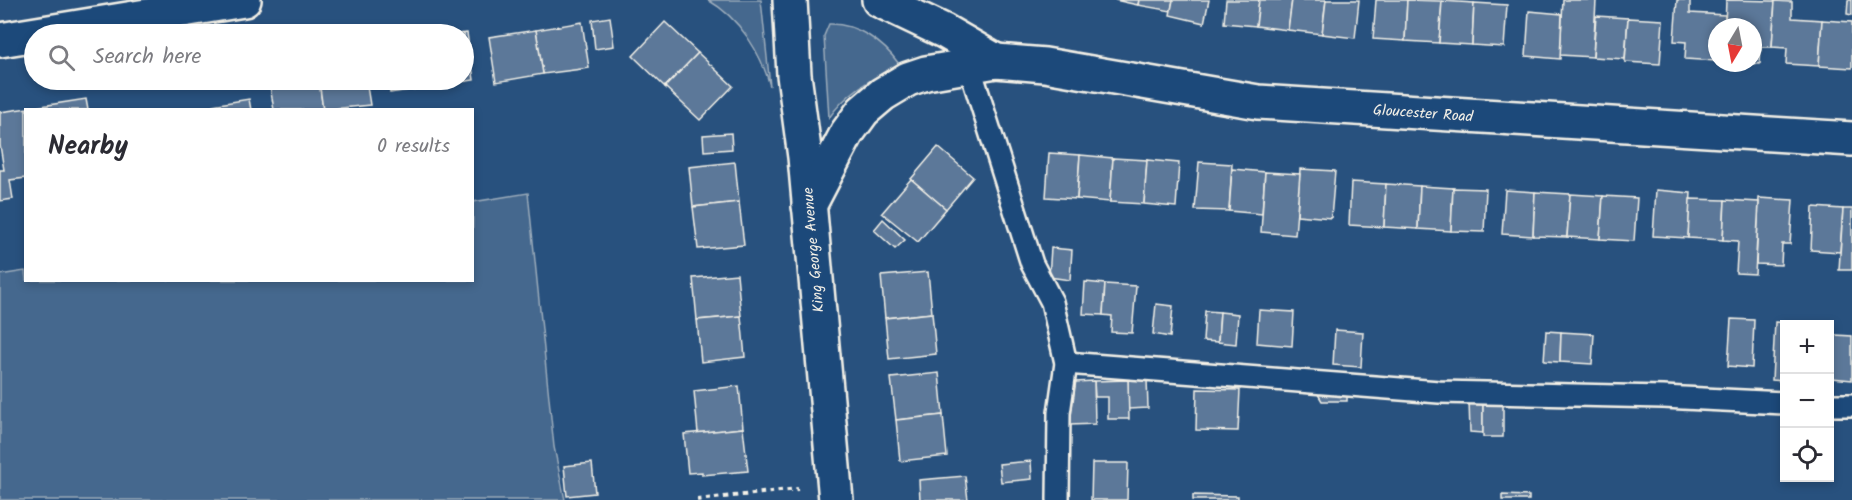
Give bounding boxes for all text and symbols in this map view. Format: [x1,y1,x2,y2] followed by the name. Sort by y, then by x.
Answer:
[1708,18,1762,72] north arrow
[24,24,474,90] search box
[93,40,201,75] text: Search here
[45,41,78,74] icon: search
[1372,99,1474,130] street label: Gloucester Road
[48,126,128,168] text: Nearby
[377,131,450,163] text: 0 results
[797,186,831,313] street label: King George Avenue
[1780,320,1834,482] map controls
[1780,320,1834,374] button: +
[1780,374,1834,428] button: −
[1780,428,1834,482] button: locate

